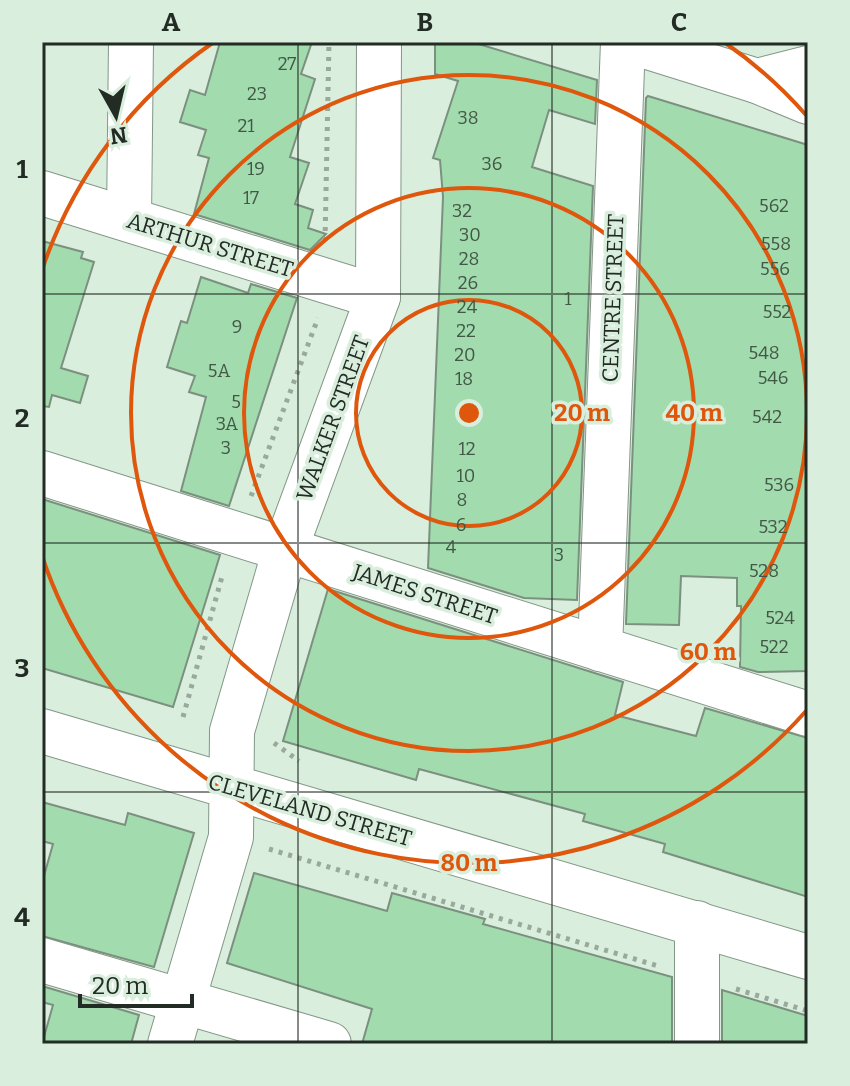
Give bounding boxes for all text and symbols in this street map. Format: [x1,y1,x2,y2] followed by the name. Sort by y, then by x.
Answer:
[162,7,181,38] text: A
[417,7,433,38] text: B
[671,7,687,38] text: C
[278,53,296,75] house number: 27
[76,76,156,156] north arrow
[247,83,267,105] house number: 23
[457,107,479,129] house number: 38
[237,115,255,137] house number: 21
[108,121,129,150] text: N
[482,153,502,175] house number: 36
[16,154,28,185] text: 1
[247,158,265,180] house number: 19
[243,187,259,209] house number: 17
[759,195,789,217] house number: 562
[452,200,472,222] house number: 32
[124,207,296,283] street label: ARTHUR STREET
[597,213,629,383] street label: CENTRE STREET
[459,224,481,246] house number: 30
[761,233,791,255] house number: 558
[459,248,479,270] house number: 28
[760,258,790,280] house number: 556
[458,272,478,294] house number: 26
[564,288,572,310] house number: 1
[457,296,478,318] house number: 24
[763,301,791,323] house number: 552
[232,316,242,338] house number: 9
[456,320,476,342] house number: 22
[291,332,375,504] street label: WALKER STREET
[749,342,779,364] house number: 548
[454,344,476,366] house number: 20
[208,360,230,382] house number: 5A
[758,367,788,389] house number: 546
[455,368,473,390] house number: 18
[231,391,241,413] house number: 5
[455,399,483,427] centre of rings
[554,399,610,427] text: 20 m
[665,399,723,427] text: 40 m
[15,403,29,434] text: 2
[752,406,782,428] house number: 542
[216,413,238,435] house number: 3A
[221,437,231,459] house number: 3
[458,438,476,460] house number: 12
[457,465,475,487] house number: 10
[764,474,794,496] house number: 536
[457,489,467,511] house number: 8
[456,514,466,536] house number: 6
[758,516,788,538] house number: 532
[446,536,457,558] house number: 4
[554,544,564,566] house number: 3
[348,558,501,630] street label: JAMES STREET
[749,560,779,582] house number: 528
[765,607,795,629] house number: 524
[760,636,788,658] house number: 522
[680,638,736,666] text: 60 m
[15,653,29,684] text: 3
[205,768,415,852] street label: CLEVELAND STREET
[441,849,498,877] text: 80 m
[14,902,30,933] text: 4
[80,958,192,1008] scale bar
[92,972,148,1000] text: 20 m

